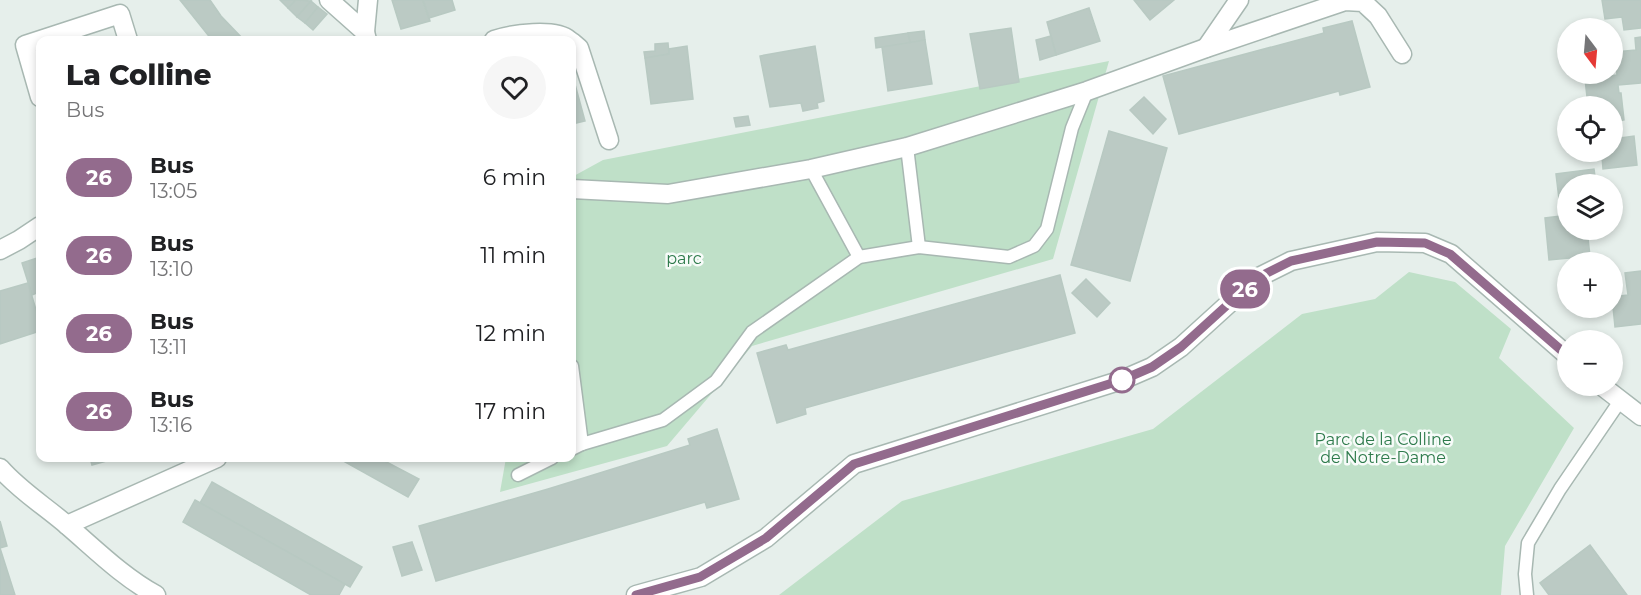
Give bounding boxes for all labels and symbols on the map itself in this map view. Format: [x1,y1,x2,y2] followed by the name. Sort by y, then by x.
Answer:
[1557,18,1623,84] north arrow
[666,249,702,268] park label: parc
[1218,270,1272,308] line badge: 26
[1109,367,1135,393] unlabelled marker
[1314,430,1452,467] park label: Parc de la Colline de Notre-Dame

